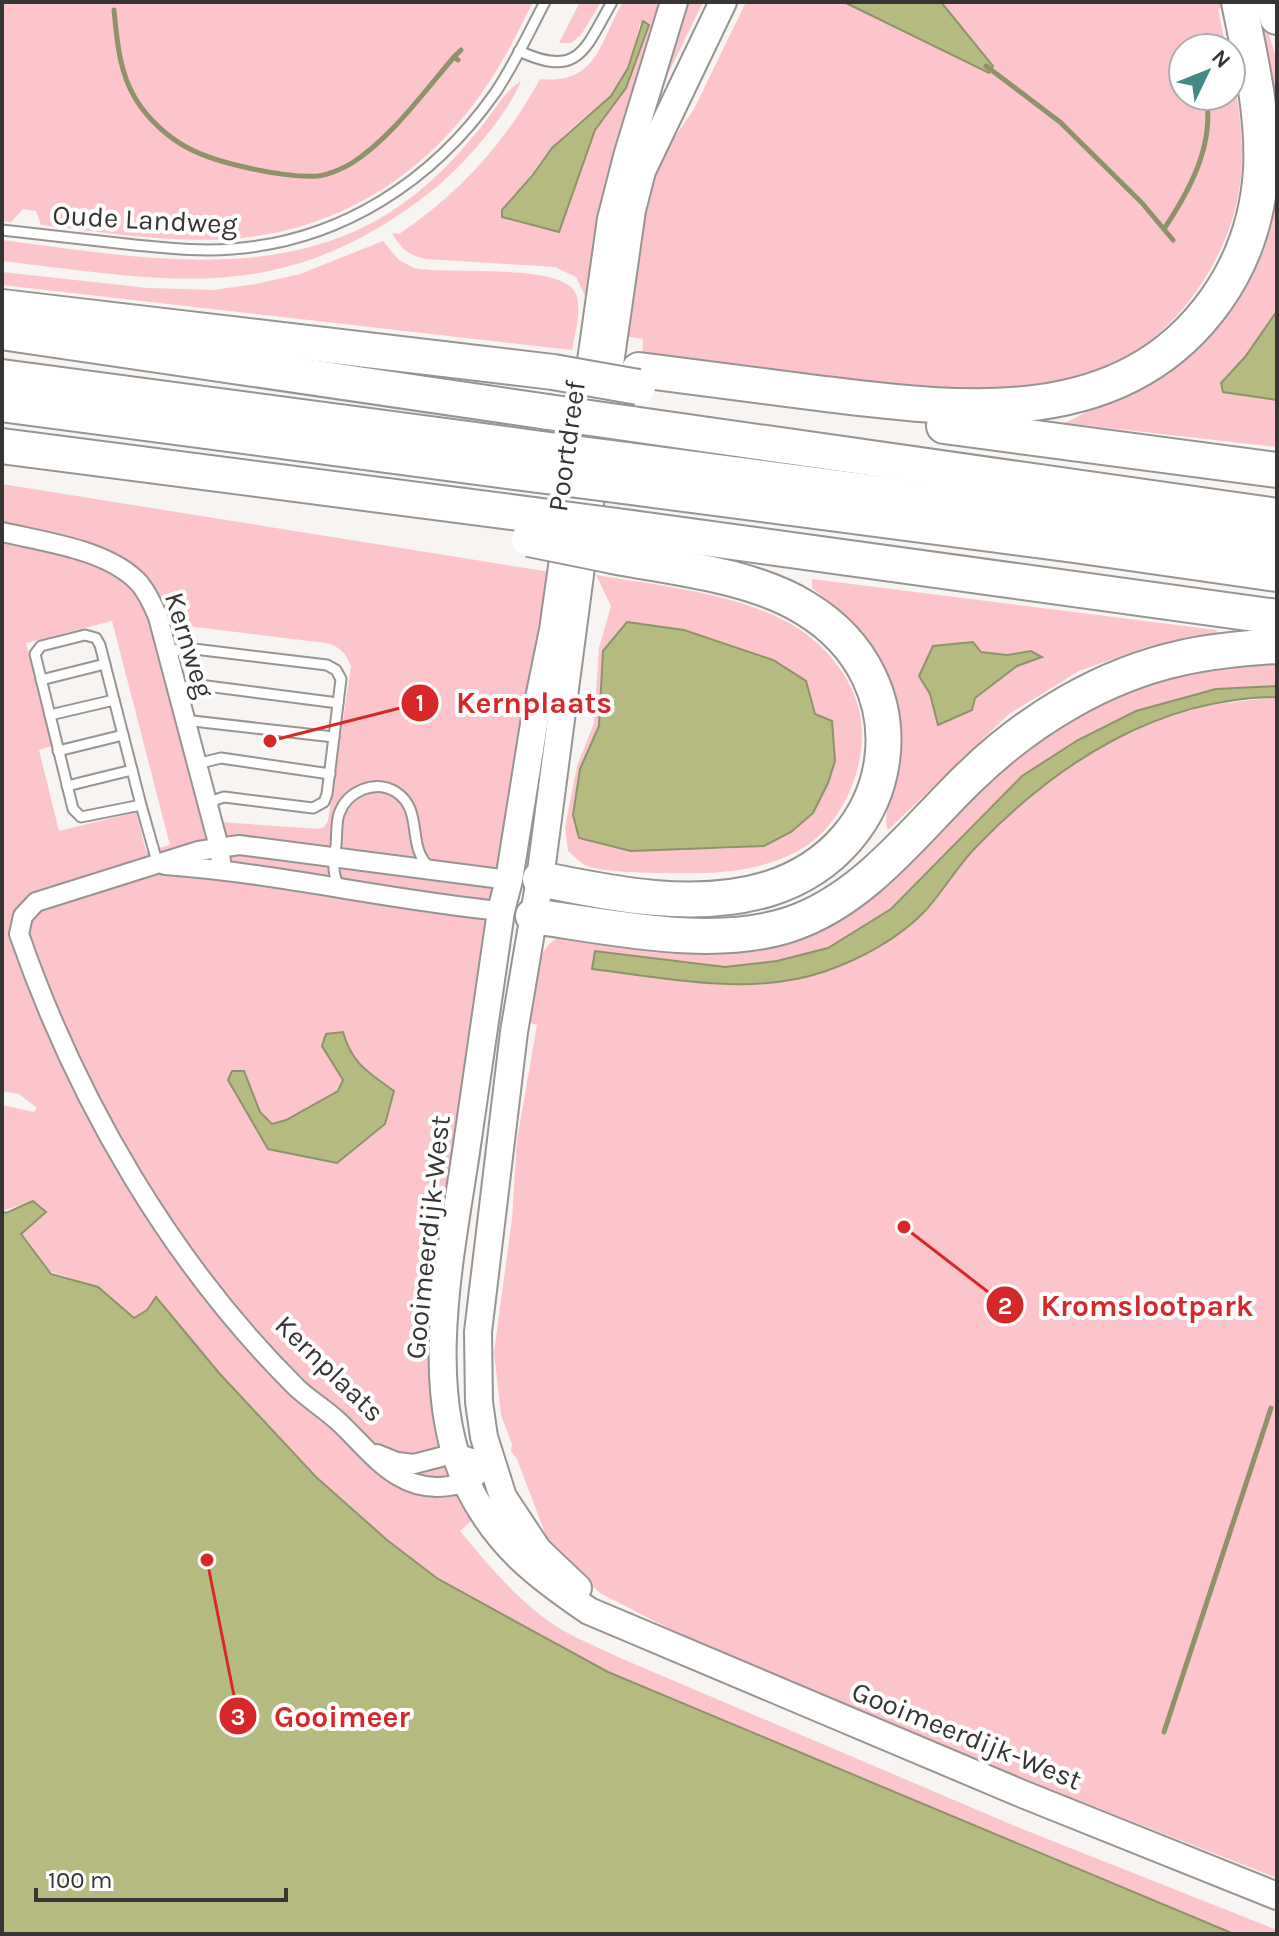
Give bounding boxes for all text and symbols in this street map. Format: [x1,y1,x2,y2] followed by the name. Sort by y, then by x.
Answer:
[1167,32,1247,112] north arrow
[1206,44,1236,74] text: N
[52,198,238,241] street label: Oude Landweg
[541,378,592,514] street label: Poortdreef
[158,588,221,702] street label: Kernweg
[400,676,628,730] callout: Kernplaats
[456,685,612,721] text: Kernplaats
[416,689,424,717] text: 1
[398,1113,457,1361] street label: Gooimeerdijk-West
[985,1278,1269,1332] callout: Kromslootpark
[1041,1288,1254,1324] text: Kromslootpark
[998,1292,1012,1320] text: 2
[268,1308,391,1428] street label: Kernplaats
[847,1674,1087,1797] street label: Gooimeerdijk-West
[218,1689,426,1743] callout: Gooimeer
[274,1699,410,1735] text: Gooimeer
[231,1703,245,1731] text: 3
[36,1852,286,1902] scale bar
[48,1866,113,1894] text: 100 m

